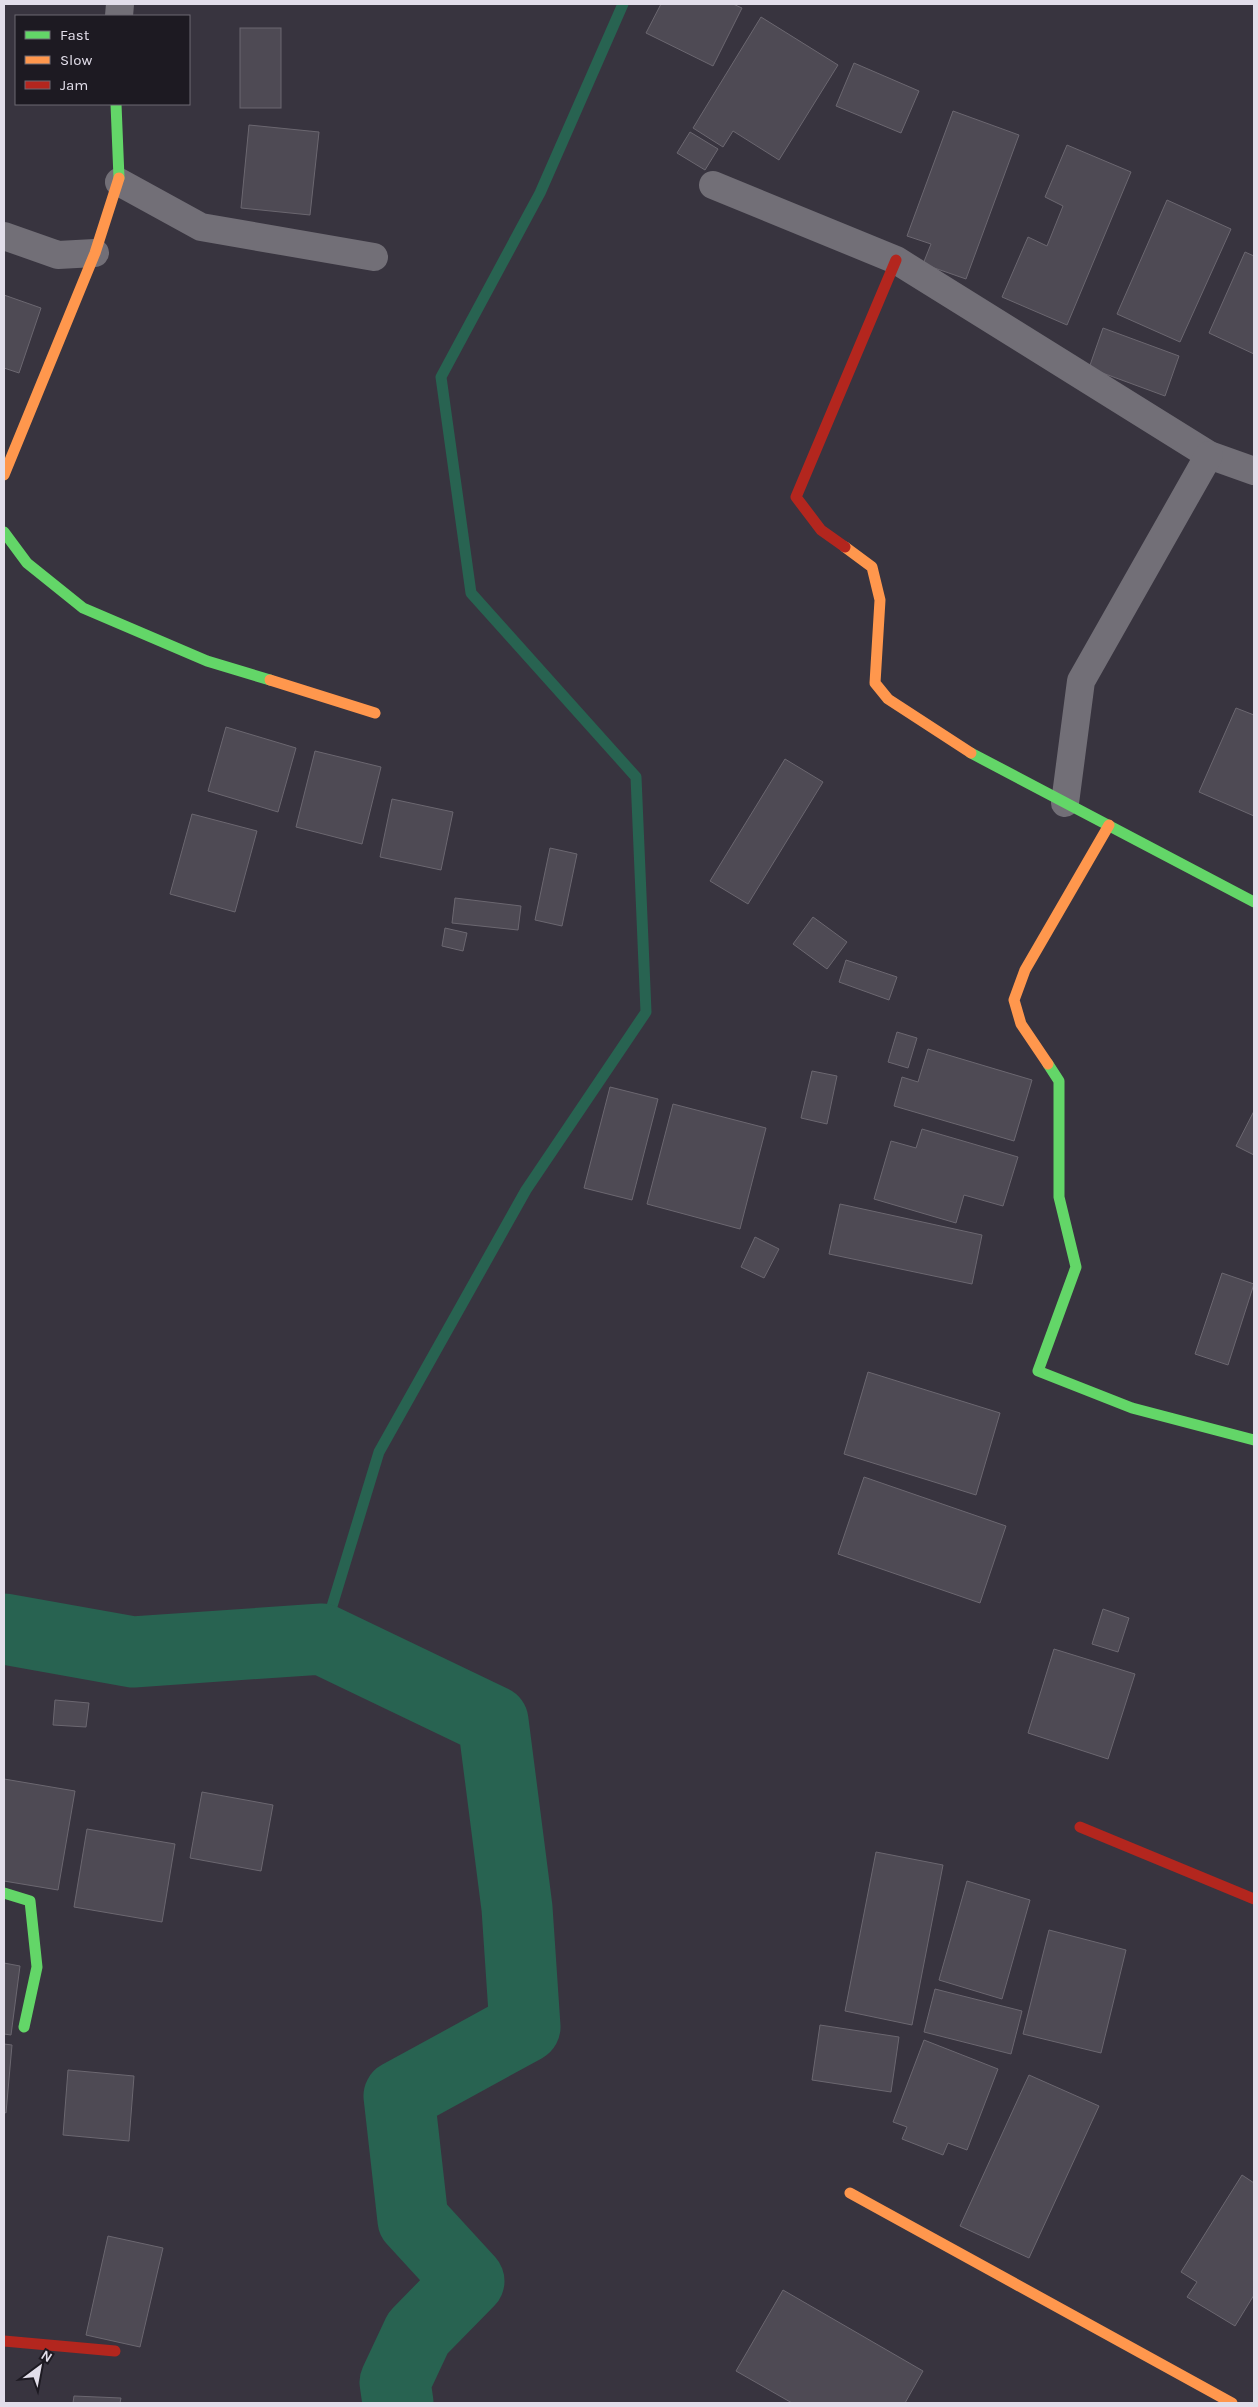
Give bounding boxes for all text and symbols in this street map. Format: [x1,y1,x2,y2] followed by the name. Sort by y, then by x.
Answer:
[15,15,190,105] legend
[60,26,90,44] text: Fast
[60,51,92,69] text: Slow
[60,76,88,94] text: Jam
[15,2342,65,2392] north arrow
[38,2347,55,2366] text: N

